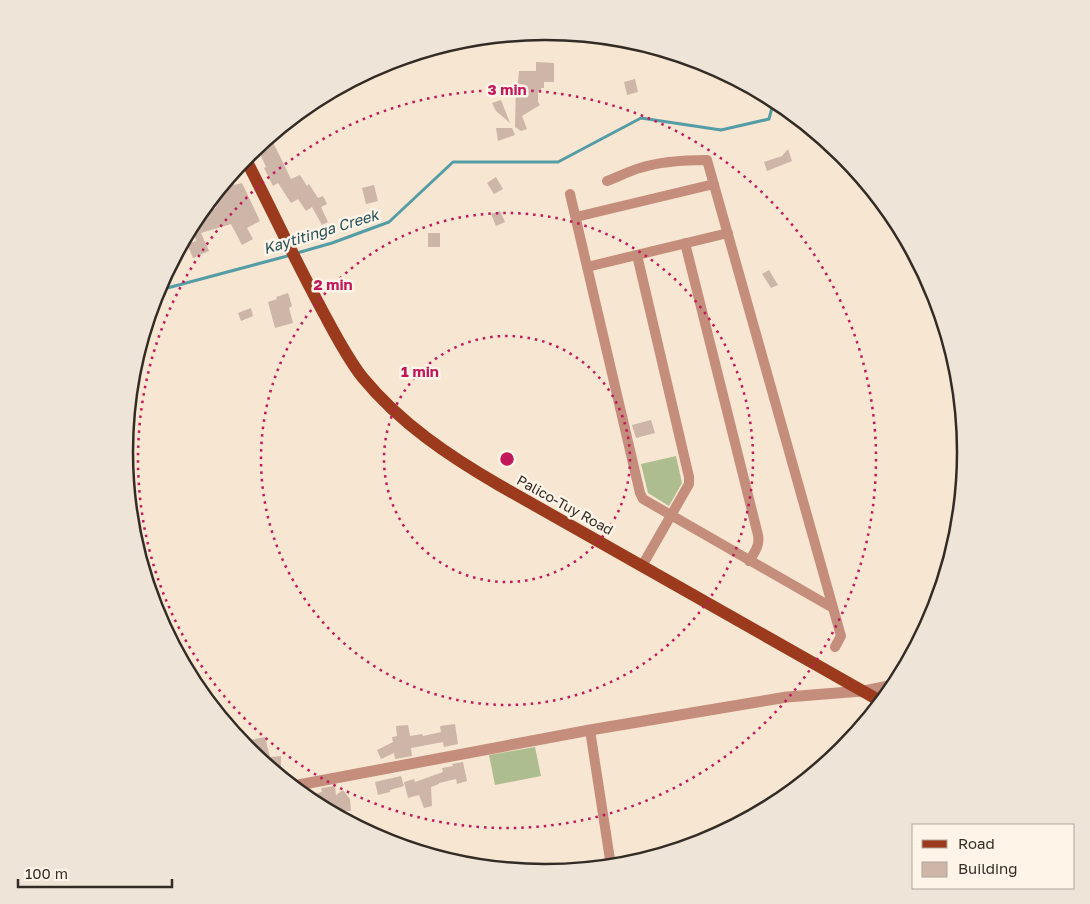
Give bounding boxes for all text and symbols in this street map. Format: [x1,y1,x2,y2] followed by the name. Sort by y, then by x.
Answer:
[487,80,527,98] text: 3 min
[261,204,382,258] water label: Kaytitinga Creek
[313,275,353,293] text: 2 min
[401,362,439,380] text: 1 min
[498,450,516,468] centre of rings
[514,471,616,538] street label: Palico-Tuy Road
[912,824,1075,889] legend
[958,834,995,852] text: Road
[18,856,171,888] scale bar
[958,859,1018,877] text: Building
[25,864,68,882] text: 100 m

